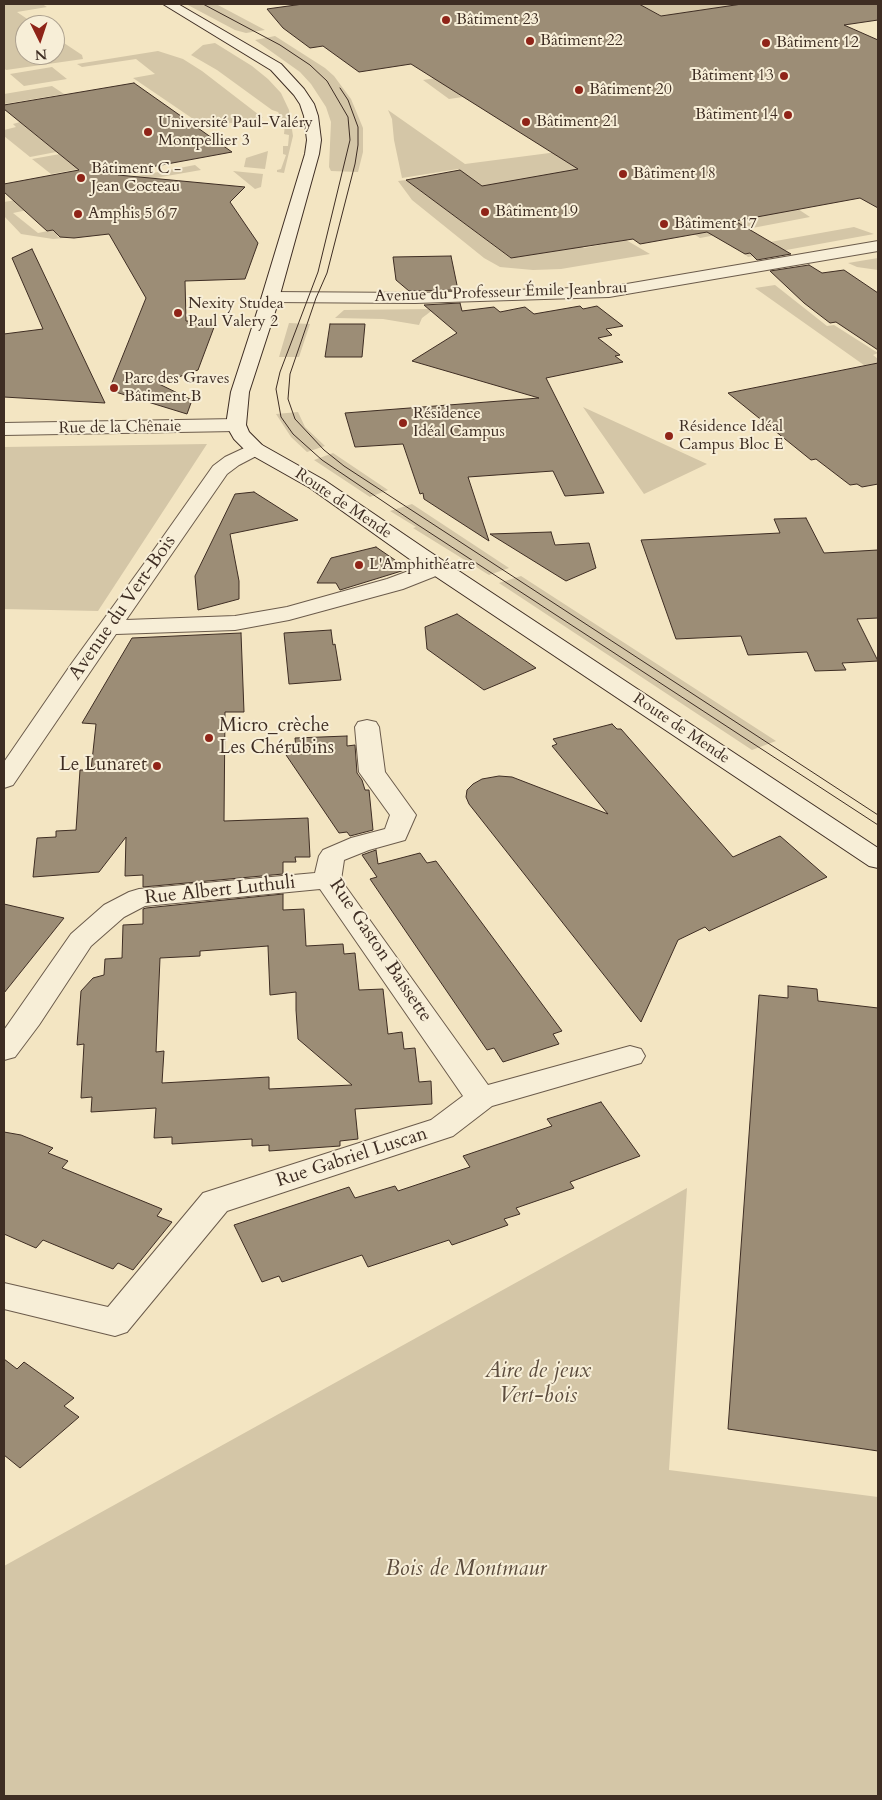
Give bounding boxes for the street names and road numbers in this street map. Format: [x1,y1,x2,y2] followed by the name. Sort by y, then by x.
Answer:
[374,279,628,307] street label: Avenue du Professeur Émile Jeanbrau
[58,417,182,439] street label: Rue de la Chênaie
[291,465,395,543] street label: Route de Mende
[65,531,181,685] street label: Avenue du Vert-Bois
[629,690,733,768] street label: Route de Mende
[143,872,297,910] street label: Rue Albert Luthuli
[324,875,436,1027] street label: Rue Gaston Baissette
[274,1123,430,1193] street label: Rue Gabriel Luscan

